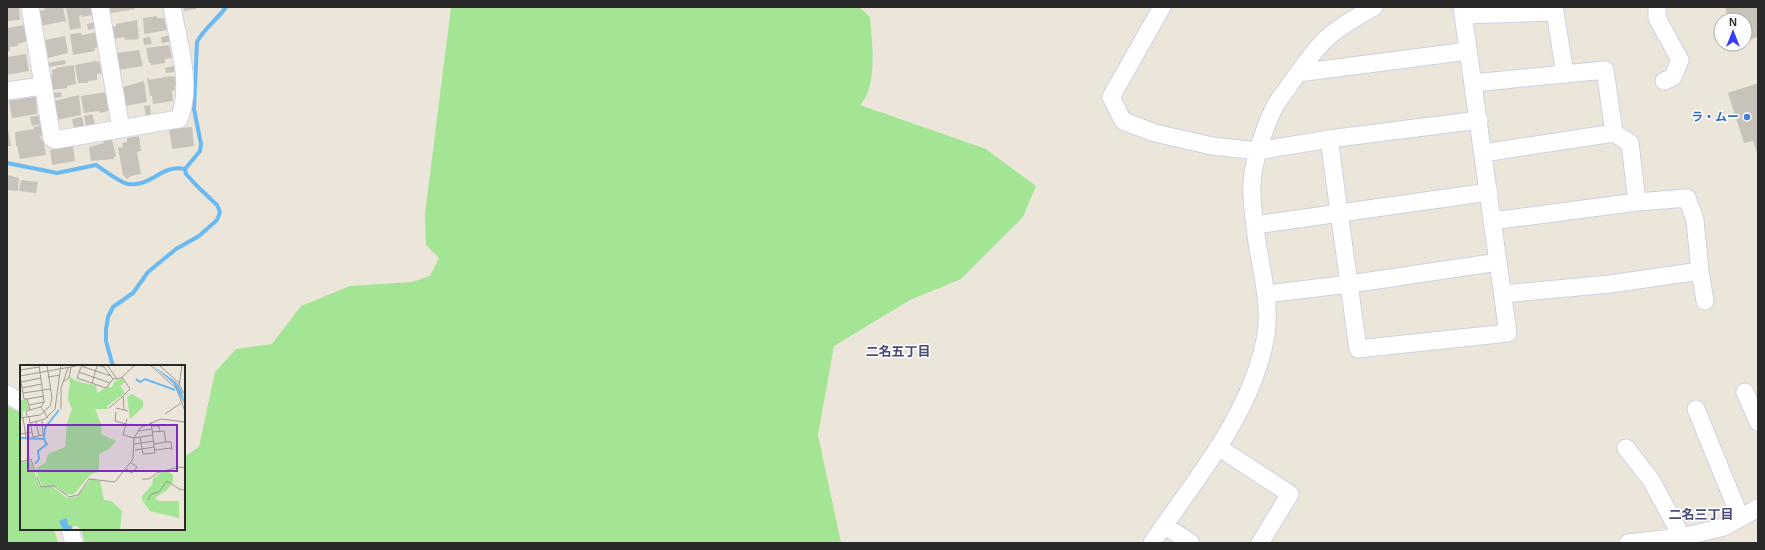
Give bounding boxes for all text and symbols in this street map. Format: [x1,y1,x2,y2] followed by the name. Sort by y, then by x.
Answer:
[1713,12,1753,52] north arrow
[1729,16,1737,28] text: N
[1691,110,1739,124] place label: ラ・ムー
[1742,112,1752,122] marker: ラ・ムー
[865,344,931,359] district label: 二名五丁目
[20,365,185,530] inset map
[1668,507,1734,522] district label: 二名三丁目

